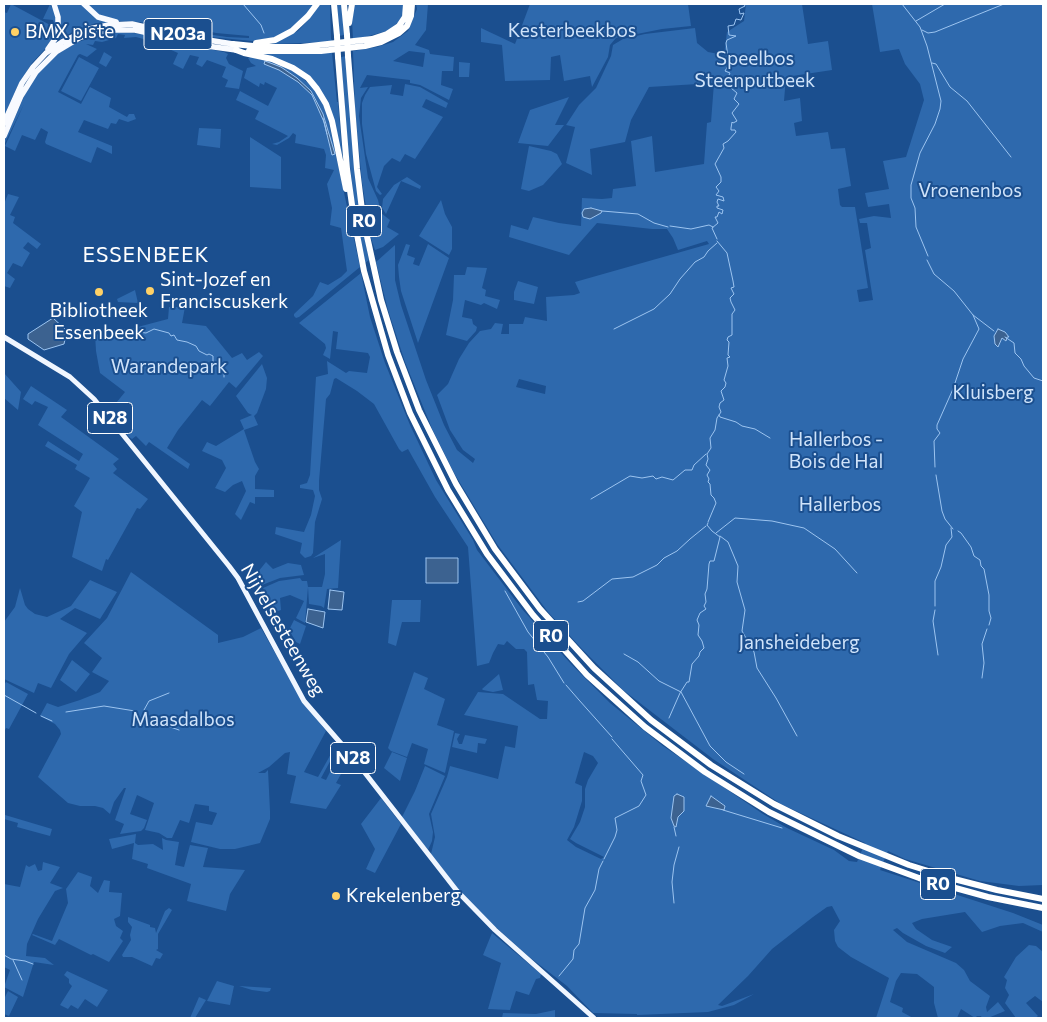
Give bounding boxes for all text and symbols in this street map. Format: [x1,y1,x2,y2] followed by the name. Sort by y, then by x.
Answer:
[144,18,212,50] road number: N203a
[508,20,636,42] park label: Kesterbeekbos
[25,21,114,43] place label: BMX piste
[9,26,21,38] marker: BMX piste
[695,48,815,92] park label: Speelbos Steenputbeek
[918,180,1022,202] park label: Vroenenbos
[346,206,382,237] road number: R0
[81,242,211,268] district label: ESSENBEEK
[160,269,288,313] place label: Sint-Jozef en Franciscuskerk
[144,285,156,297] marker: Sint-Jozef en Franciscuskerk
[93,286,105,298] marker: Bibliotheek Essenbeek
[50,300,148,344] place label: Bibliotheek Essenbeek
[111,356,227,378] park label: Warandepark
[953,382,1033,404] park label: Kluisberg
[88,402,132,433] road number: N28
[789,429,883,473] park label: Hallerbos - Bois de Hal
[799,494,881,516] park label: Hallerbos
[236,560,330,700] street label: Nijvelsesteenweg
[534,620,568,652] road number: R0
[739,632,859,654] park label: Jansheideberg
[131,709,235,731] park label: Maasdalbos
[330,742,376,774] road number: N28
[920,869,956,900] road number: R0
[346,885,461,907] place label: Krekelenberg
[330,890,342,902] marker: Krekelenberg

